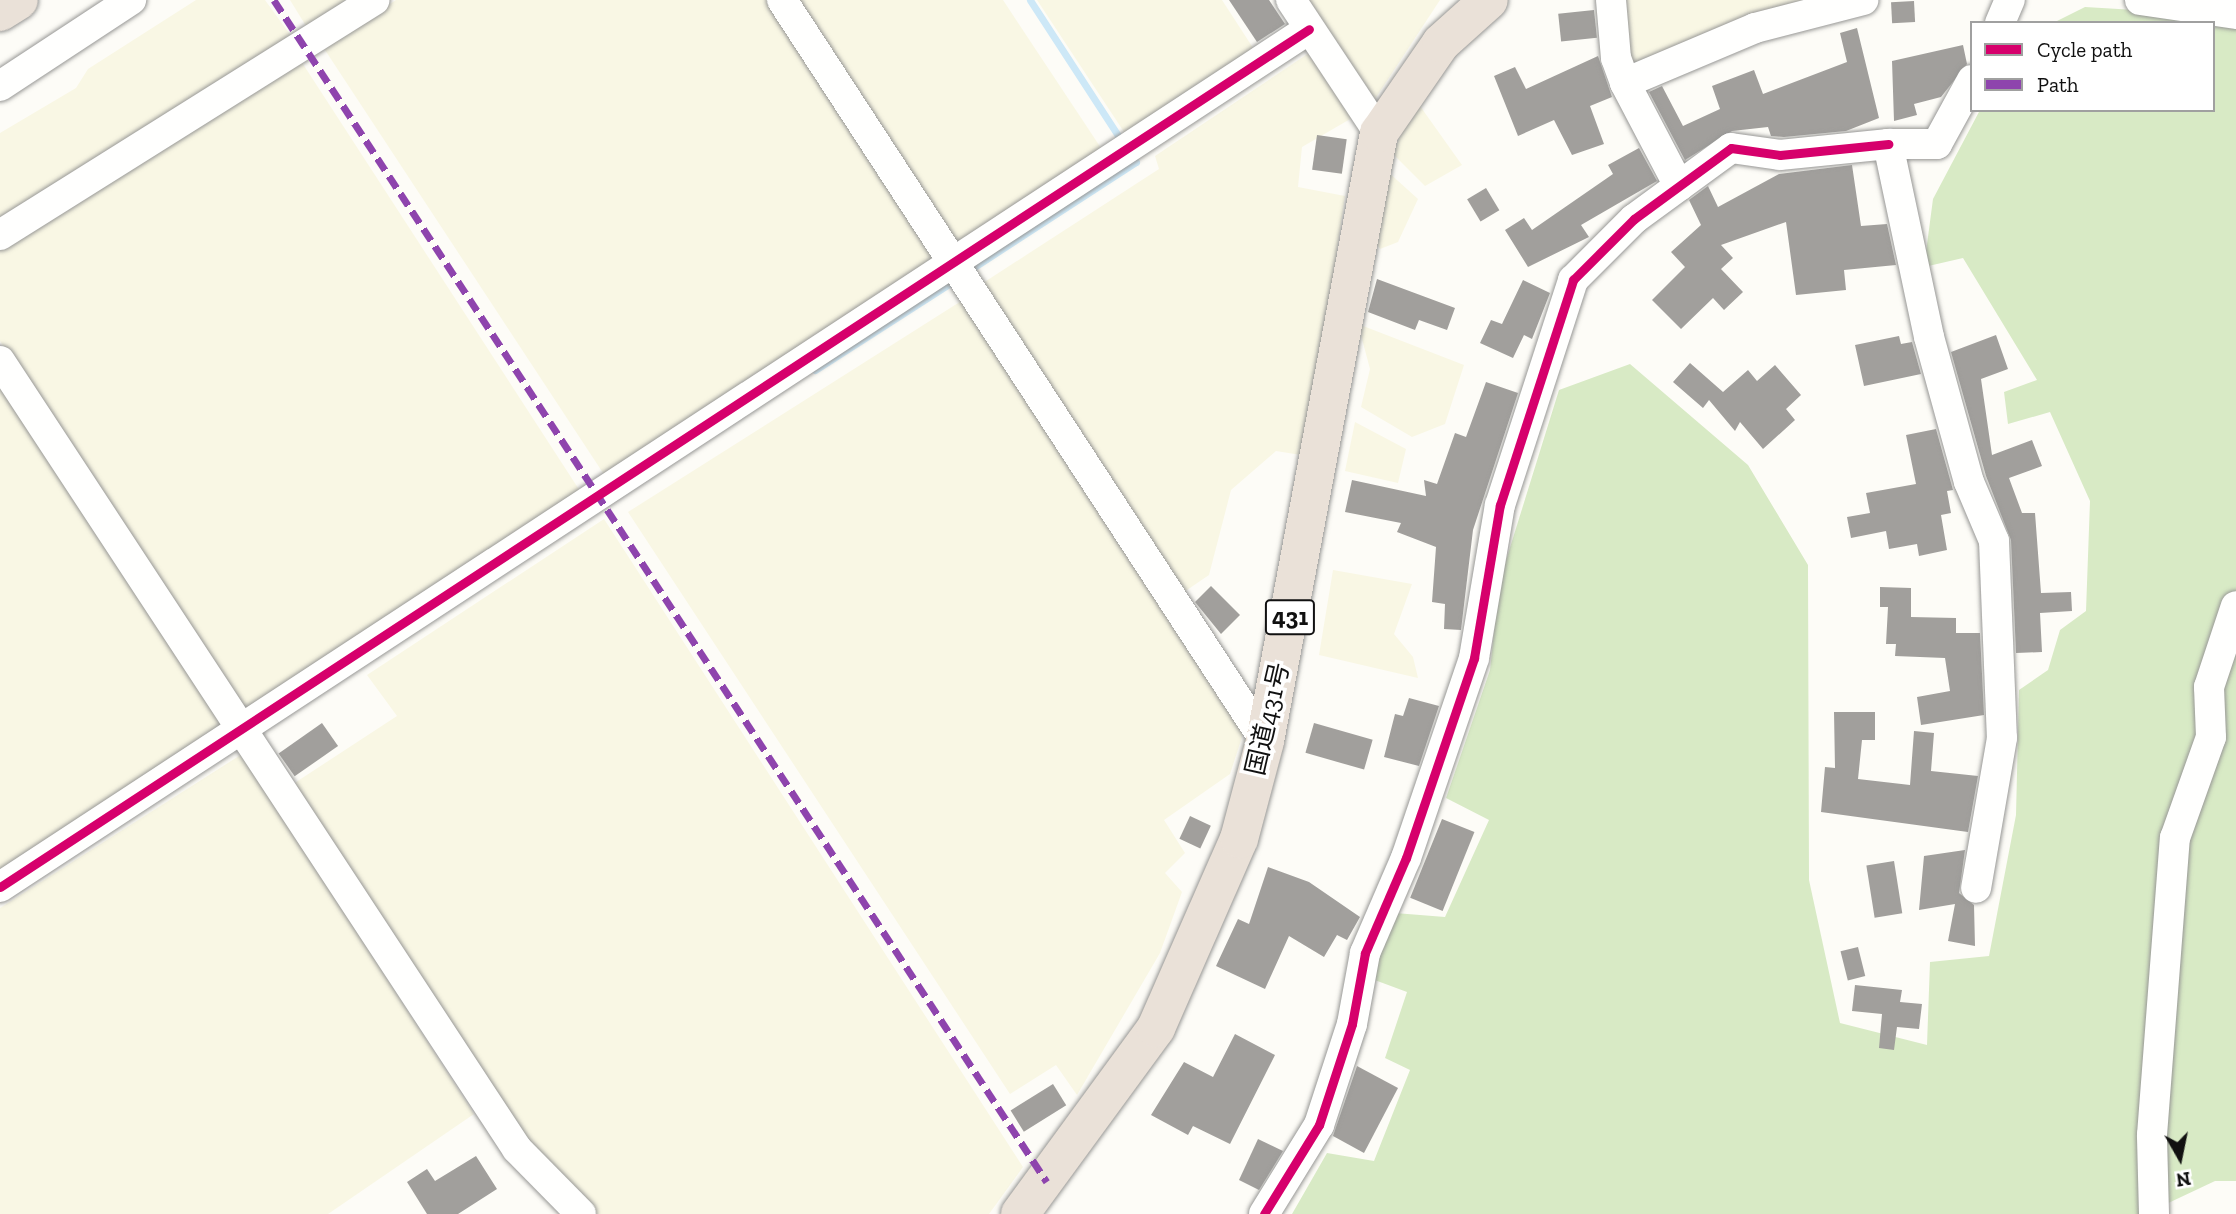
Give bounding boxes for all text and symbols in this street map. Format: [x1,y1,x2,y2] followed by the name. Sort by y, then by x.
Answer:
[1970,21,2215,112] legend
[2037,37,2132,62] text: Cycle path
[2037,72,2079,97] text: Path
[1264,596,1316,638] road number: 431
[1240,660,1296,778] street label: 国道431号
[2145,1123,2215,1193] north arrow
[2174,1167,2192,1192] text: N

